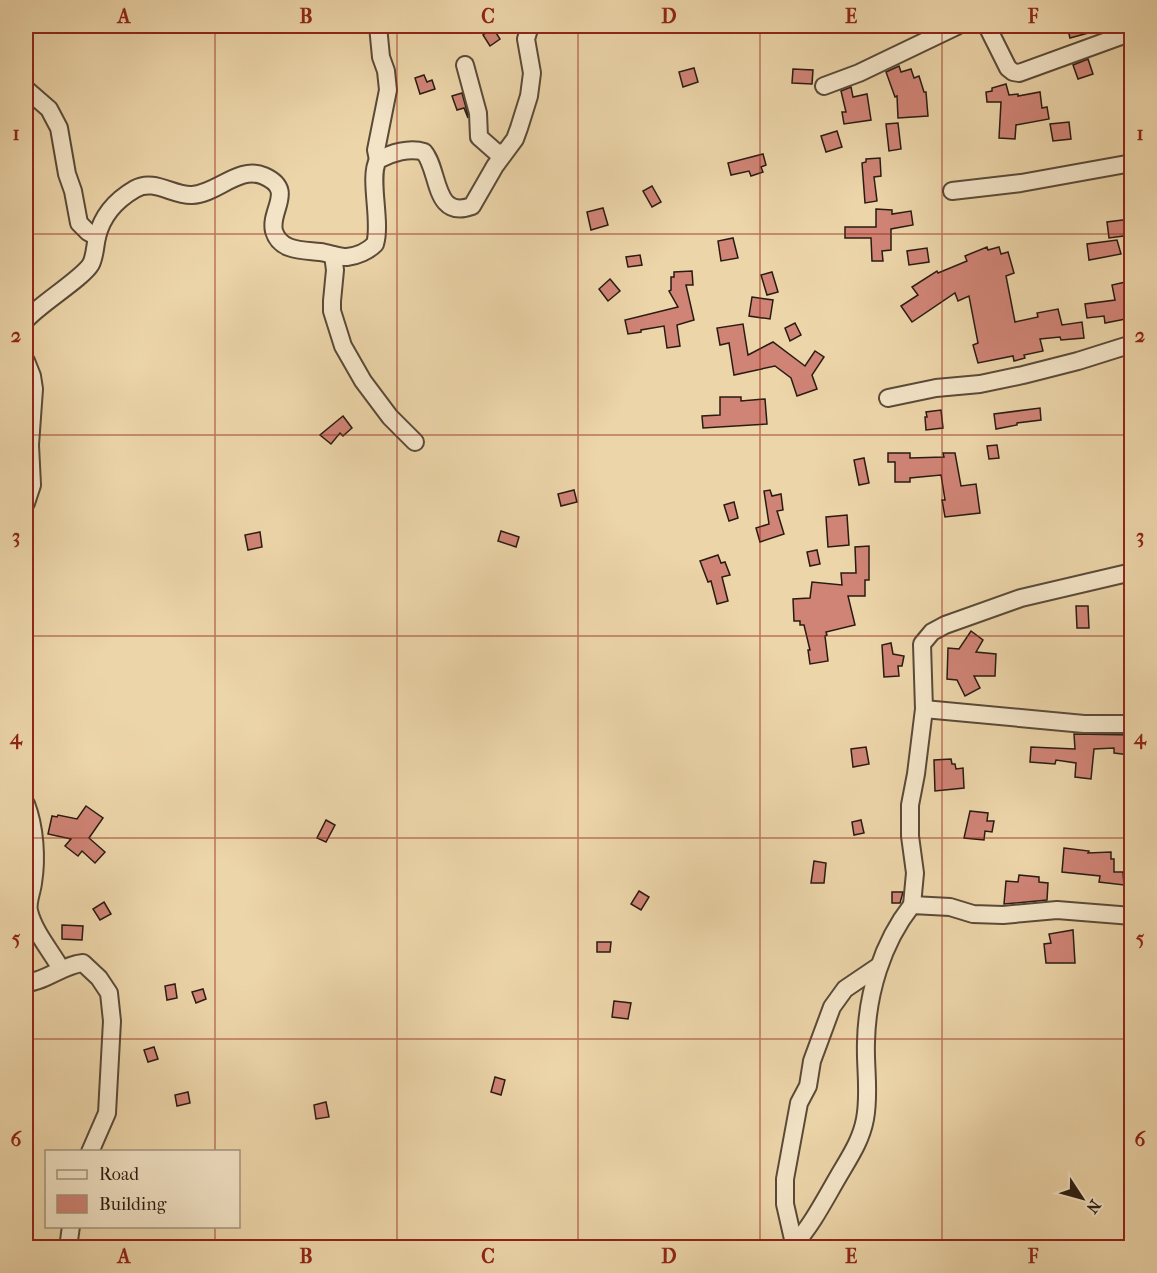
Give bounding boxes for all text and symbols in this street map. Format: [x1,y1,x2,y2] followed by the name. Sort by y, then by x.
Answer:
[116,5,132,28] text: A
[299,5,313,28] text: B
[481,5,495,28] text: C
[661,5,677,28] text: D
[845,5,857,28] text: E
[1027,5,1039,28] text: F
[12,122,20,145] text: 1
[1136,122,1144,145] text: 1
[11,324,21,347] text: 2
[1135,324,1145,347] text: 2
[12,525,20,548] text: 3
[1136,525,1144,548] text: 3
[9,726,23,750] text: 4
[1133,726,1147,750] text: 4
[12,927,21,950] text: 5
[1136,927,1145,950] text: 5
[11,1128,23,1151] text: 6
[1135,1128,1147,1151] text: 6
[45,1150,240,1228] legend
[99,1164,139,1185] text: Road
[1052,1168,1112,1228] north arrow
[99,1194,167,1215] text: Building
[1082,1196,1105,1218] text: N
[116,1245,132,1268] text: A
[299,1245,313,1268] text: B
[481,1245,495,1268] text: C
[661,1245,677,1268] text: D
[845,1245,857,1268] text: E
[1027,1245,1039,1268] text: F

